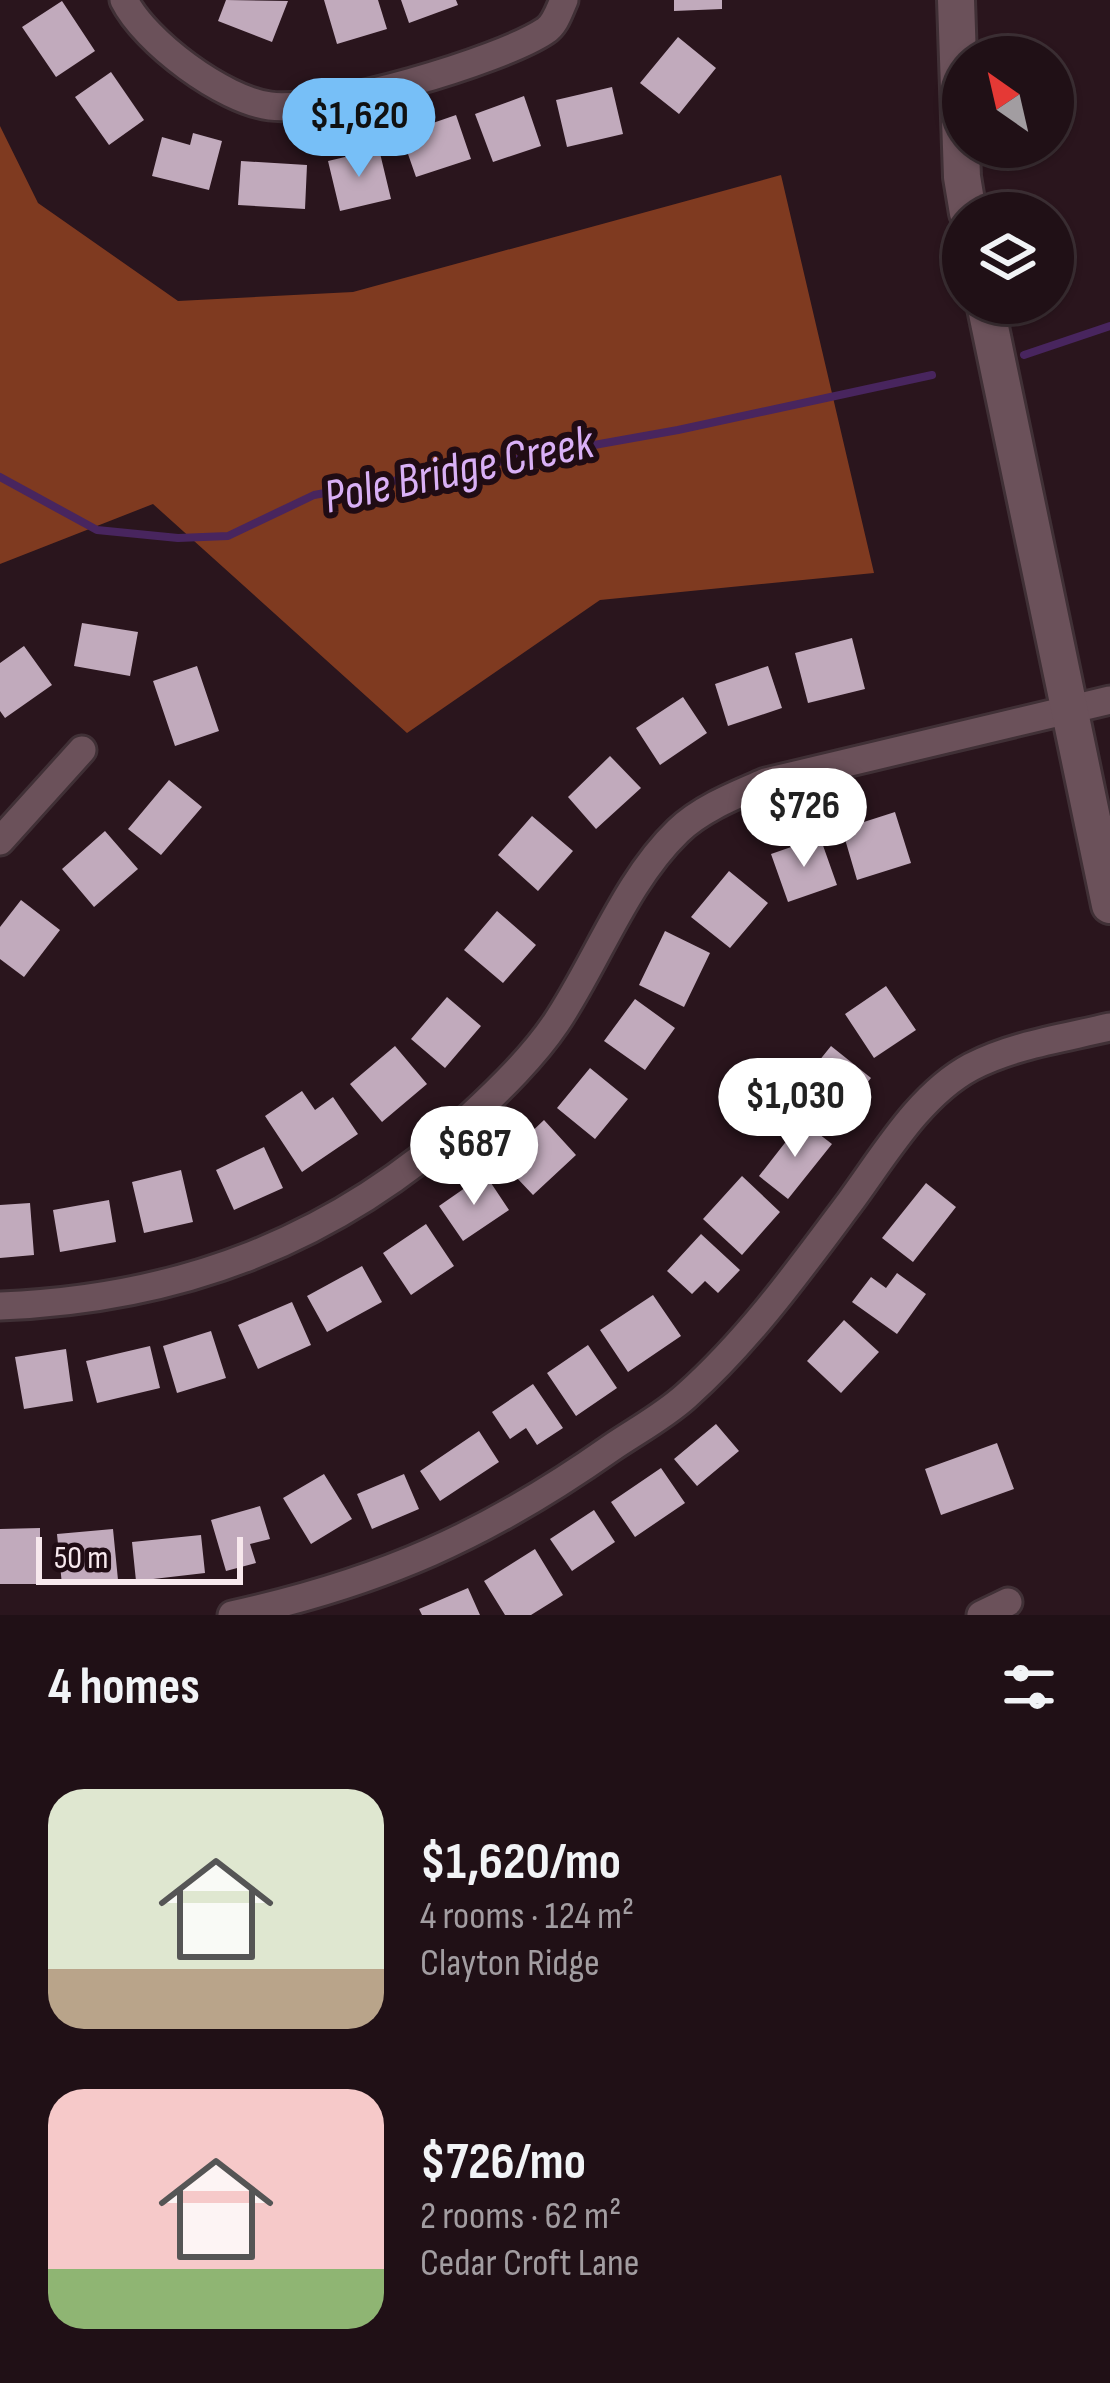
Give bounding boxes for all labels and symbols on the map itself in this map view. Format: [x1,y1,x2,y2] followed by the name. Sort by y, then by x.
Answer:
[942,36,1074,168] north arrow
[261,78,457,180] pin: $1,620
[319,414,600,527] water label: Pole Bridge Creek
[733,768,875,870] pin: $726
[697,1058,893,1160] pin: $1,030
[403,1106,545,1208] pin: $687
[36,1531,243,1584] scale bar

